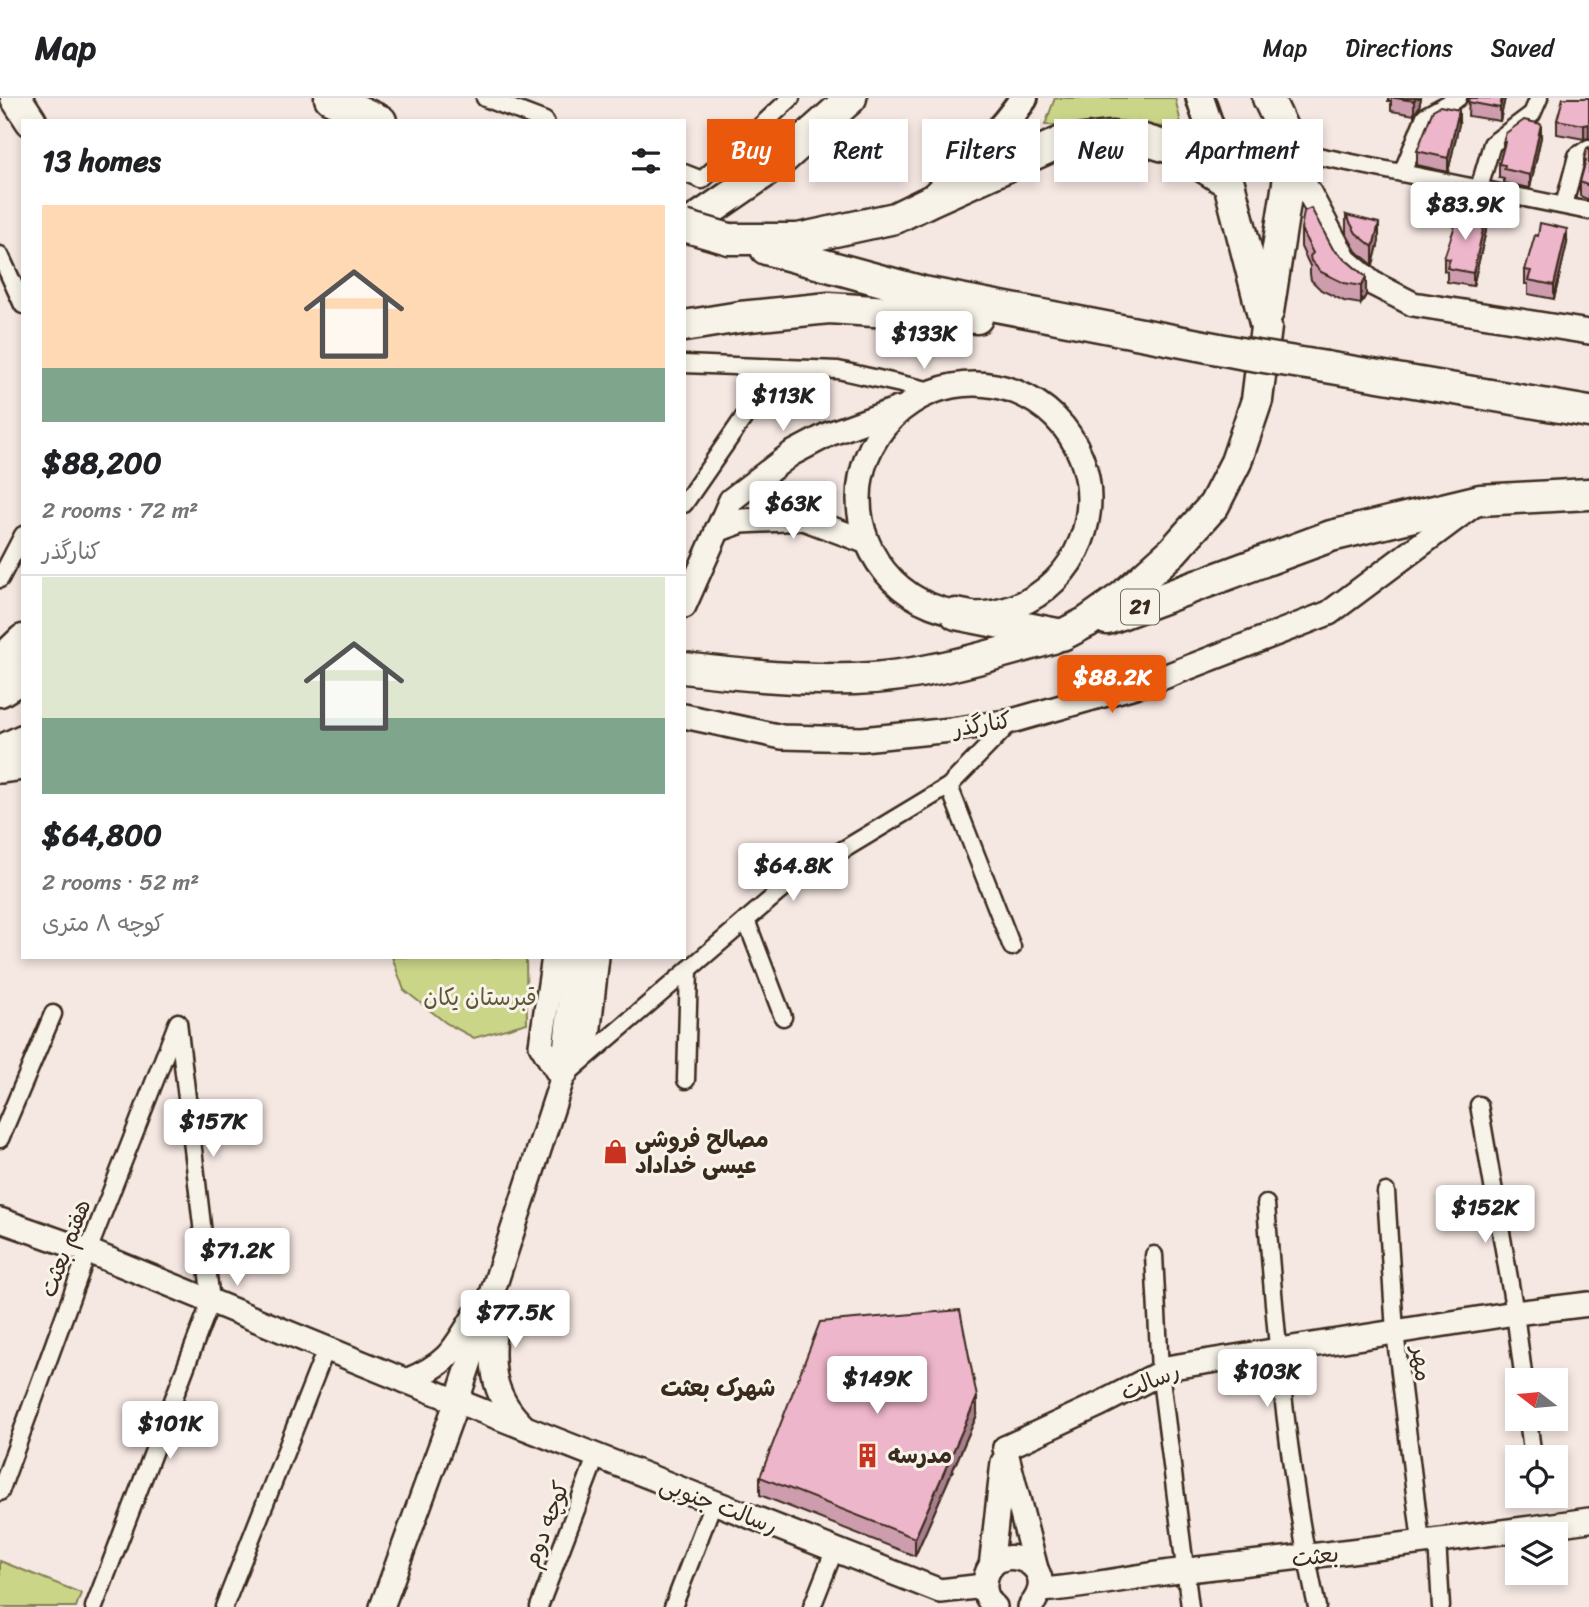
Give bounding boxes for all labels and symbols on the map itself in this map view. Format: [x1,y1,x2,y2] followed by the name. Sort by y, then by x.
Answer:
[1408,183,1522,242] pin: $83.9K
[875,312,973,371] pin: $133K
[734,374,832,433] pin: $113K
[752,482,834,541] pin: $63K
[1121,589,1159,624] road number: 21
[1055,656,1169,715] pin: $88.2K
[948,700,1014,750] street label: کنارگذر
[736,844,850,903] pin: $64.8K
[423,977,537,1018] park label: قبرستان یکان
[164,1100,262,1159] pin: $157K
[635,1119,769,1186] place label: مصالح فروشی عیسی خداداد
[601,1138,629,1166] shop icon: مصالح فروشی عیسی خداداد
[1436,1186,1534,1245] pin: $152K
[28,1193,103,1303] street label: هفتم بعثت
[180,1228,294,1288] pin: $71.2K
[458,1290,572,1350] pin: $77.5K
[1399,1342,1444,1384] street label: مهر
[1218,1350,1316,1409] pin: $103K
[1114,1351,1187,1412] street label: رسالت
[828,1356,926,1416] pin: $149K
[661,1367,775,1409] district label: شهرک بعثت
[1505,1368,1568,1432] north arrow
[121,1402,219,1461] pin: $101K
[888,1435,952,1476] place label: مدرسه
[854,1441,882,1469] building icon: مدرسه
[654,1464,784,1547] street label: رسالت جنوبی
[511,1475,582,1574] street label: کوچه دوم
[1289,1533,1341,1580] street label: بعثت

